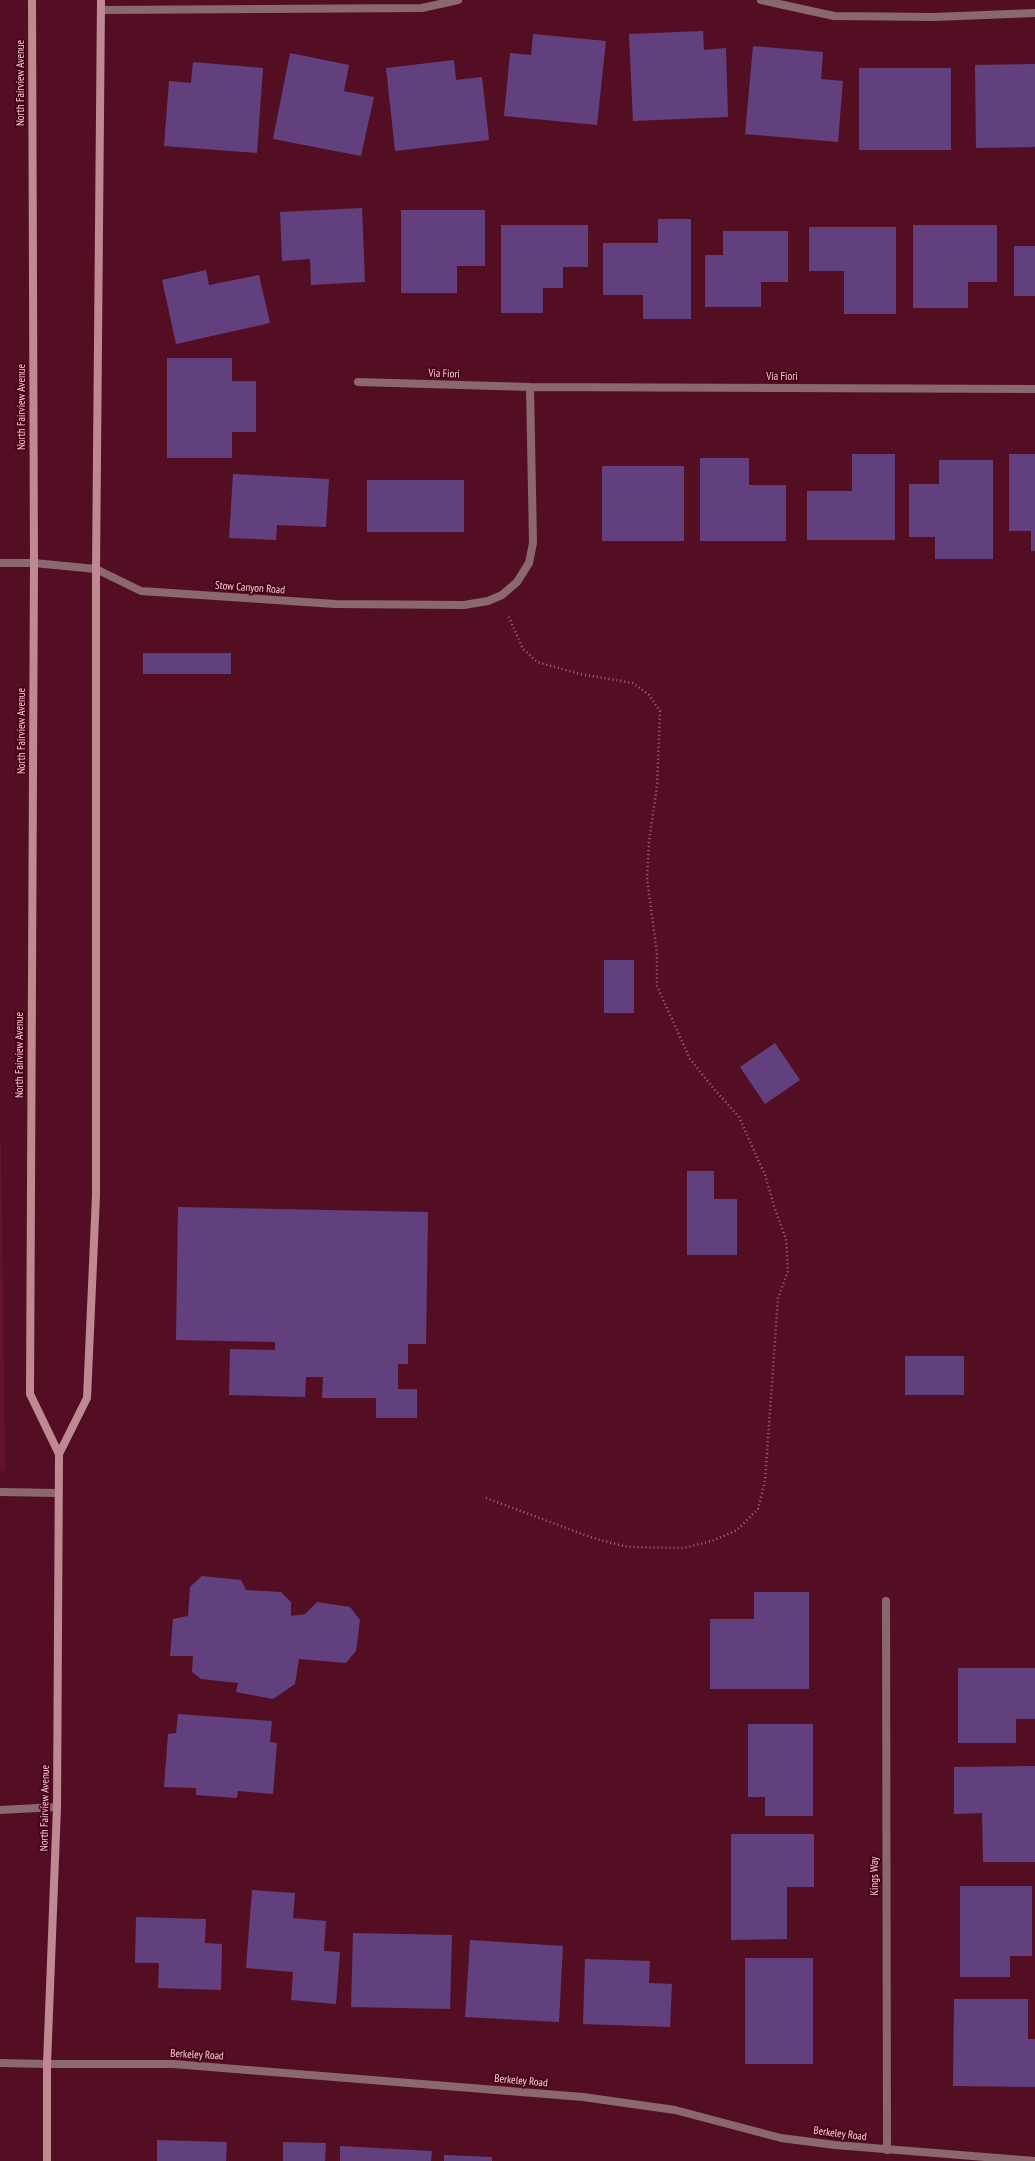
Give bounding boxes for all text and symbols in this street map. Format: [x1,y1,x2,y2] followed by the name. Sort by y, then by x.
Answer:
[14,40,28,126] street label: North Fairview Avenue
[15,364,29,450] street label: North Fairview Avenue
[428,367,460,381] street label: Via Fiori
[766,370,798,384] street label: Via Fiori
[215,579,285,597] street label: Stow Canyon Road
[15,688,29,774] street label: North Fairview Avenue
[13,1012,27,1098] street label: North Fairview Avenue
[38,1765,52,1851] street label: North Fairview Avenue
[868,1857,882,1895] street label: Kings Way
[170,2047,224,2063] street label: Berkeley Road
[494,2072,548,2090] street label: Berkeley Road
[813,2124,867,2144] street label: Berkeley Road

